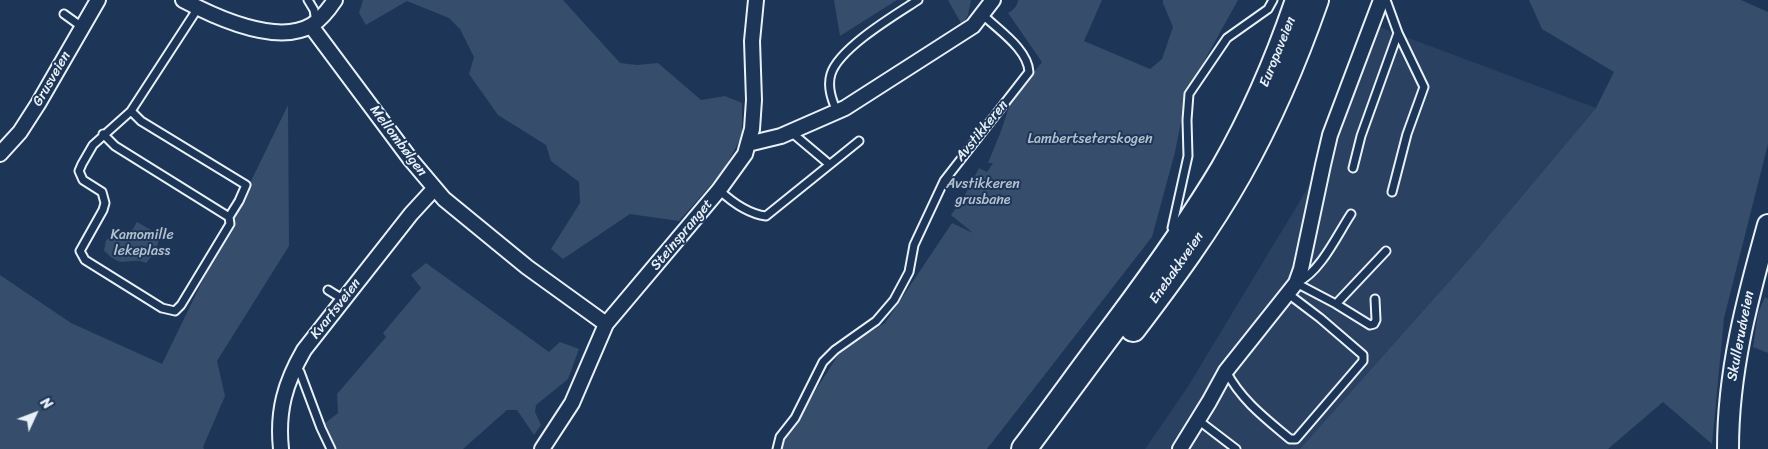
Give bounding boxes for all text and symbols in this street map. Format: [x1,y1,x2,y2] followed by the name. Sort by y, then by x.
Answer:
[1256,14,1300,90] street label: Europaveien
[30,49,74,109] street label: Grusveien
[952,97,1012,165] street label: Avstikkeren
[366,102,430,180] street label: Mellombølgen
[1028,131,1152,147] park label: Lambertseterskogen
[946,176,1020,208] park label: Avstikkeren grusbane
[647,196,717,274] street label: Steinspranget
[110,227,174,260] park label: Kamomille lekeplass
[1146,229,1208,307] street label: Enebakkveien
[307,275,365,343] street label: Kvartsveien
[1724,290,1758,382] street label: Skullerudveien
[10,389,60,439] north arrow
[34,391,59,415] text: N

